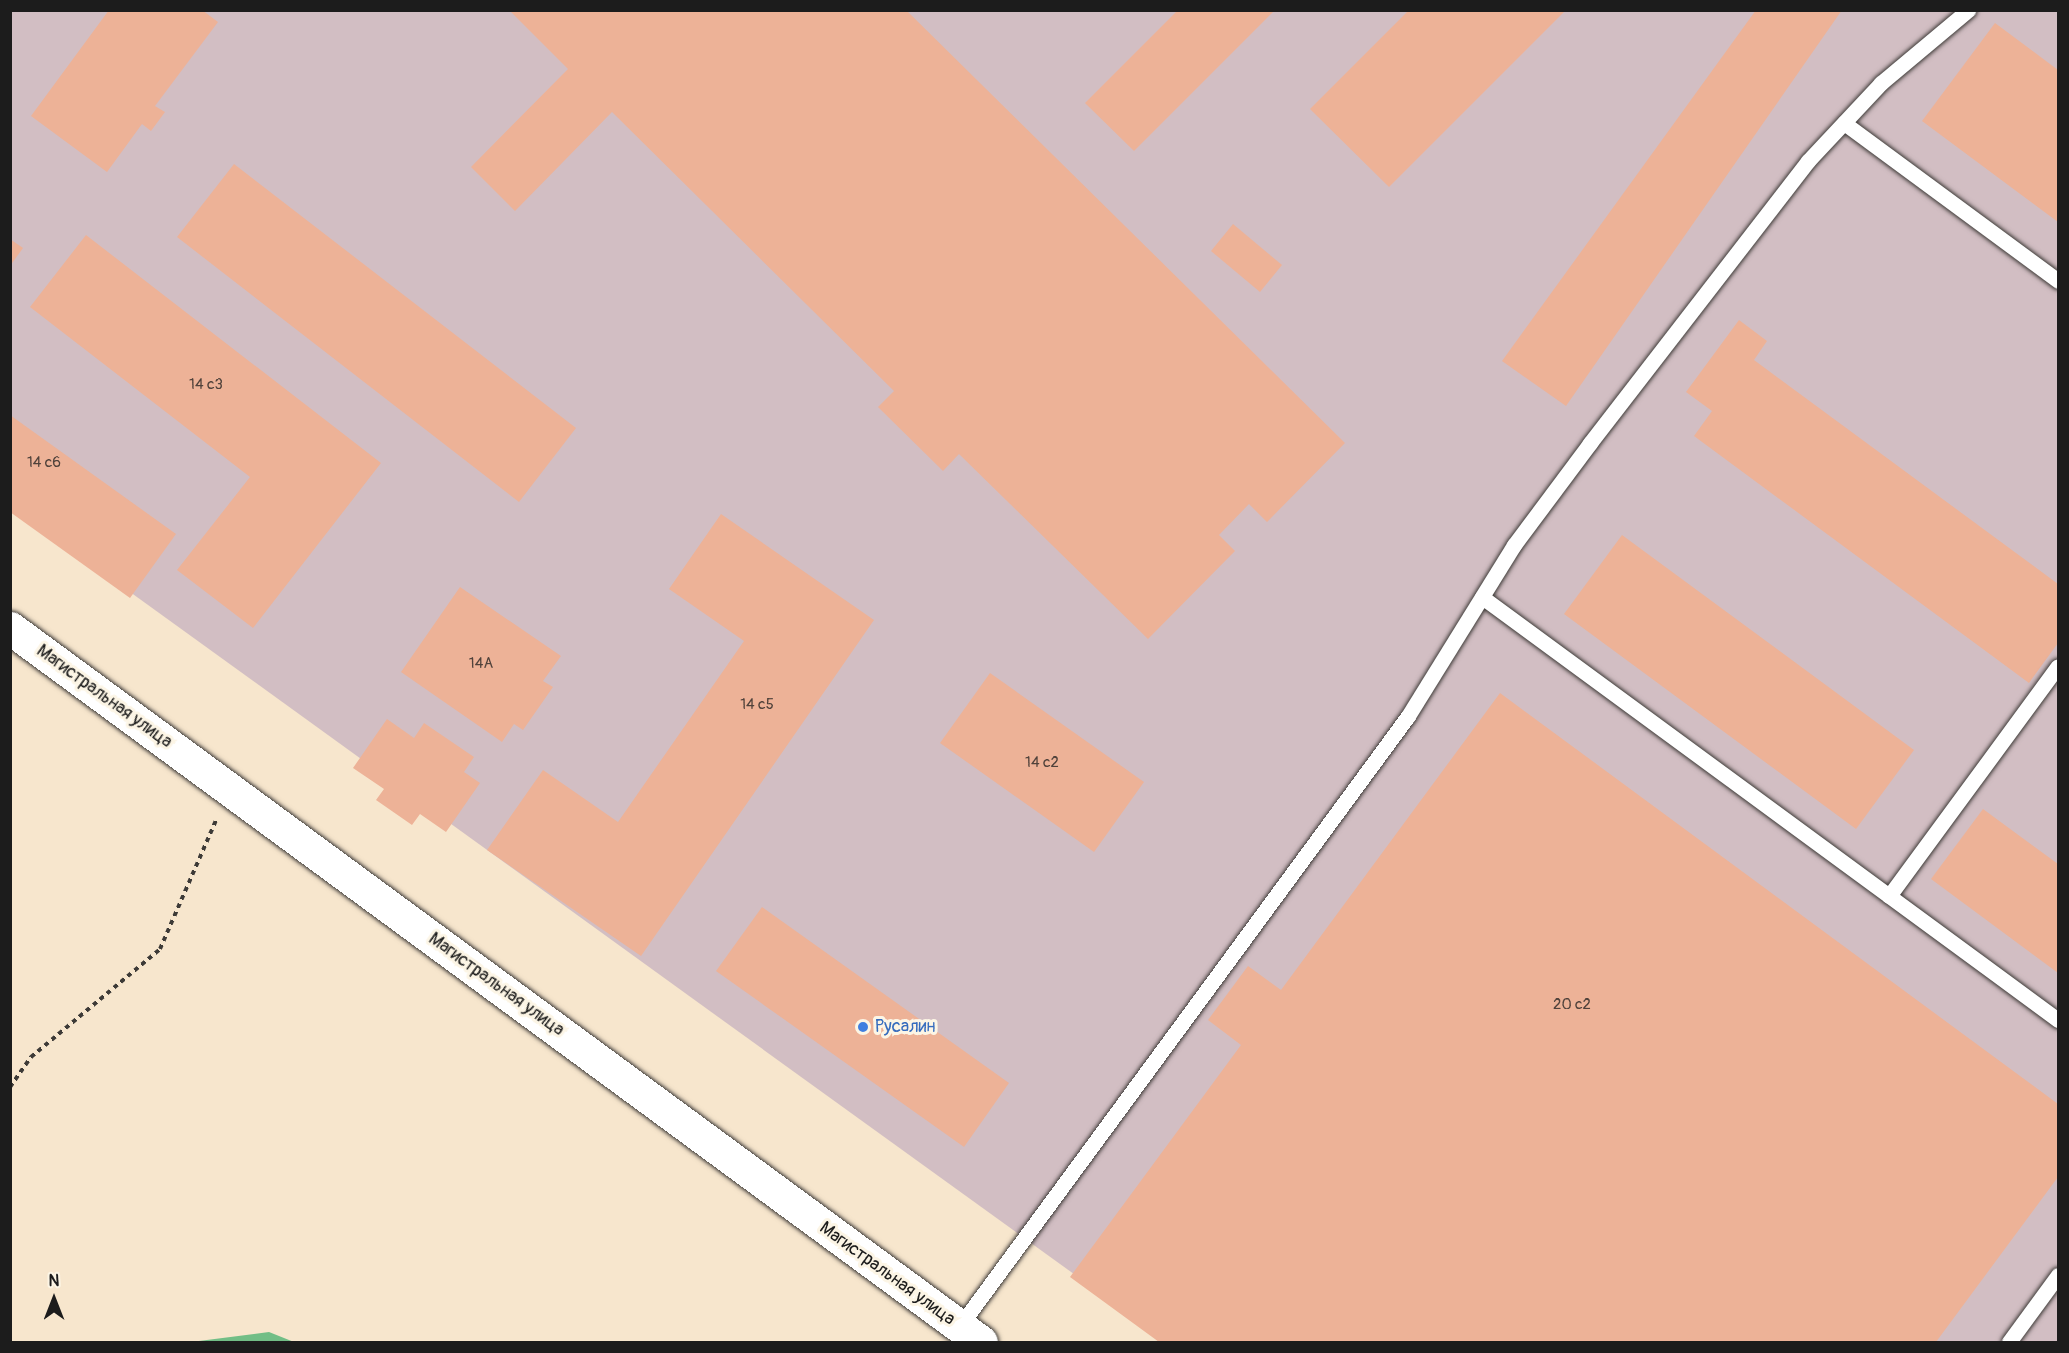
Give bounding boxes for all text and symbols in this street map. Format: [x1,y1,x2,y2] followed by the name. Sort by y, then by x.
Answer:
[189,376,223,394] house number: 14 с3
[27,454,61,472] house number: 14 с6
[32,641,176,753] street label: Магистральная улица
[469,655,493,673] house number: 14А
[740,696,774,714] house number: 14 с5
[1025,754,1059,772] house number: 14 с2
[424,929,568,1041] street label: Магистральная улица
[1553,996,1591,1014] house number: 20 с2
[875,1016,936,1038] place label: Русалин
[856,1020,870,1034] marker: Русалин
[815,1218,959,1330] street label: Магистральная улица
[24,1269,84,1329] north arrow
[49,1271,59,1291] text: N

